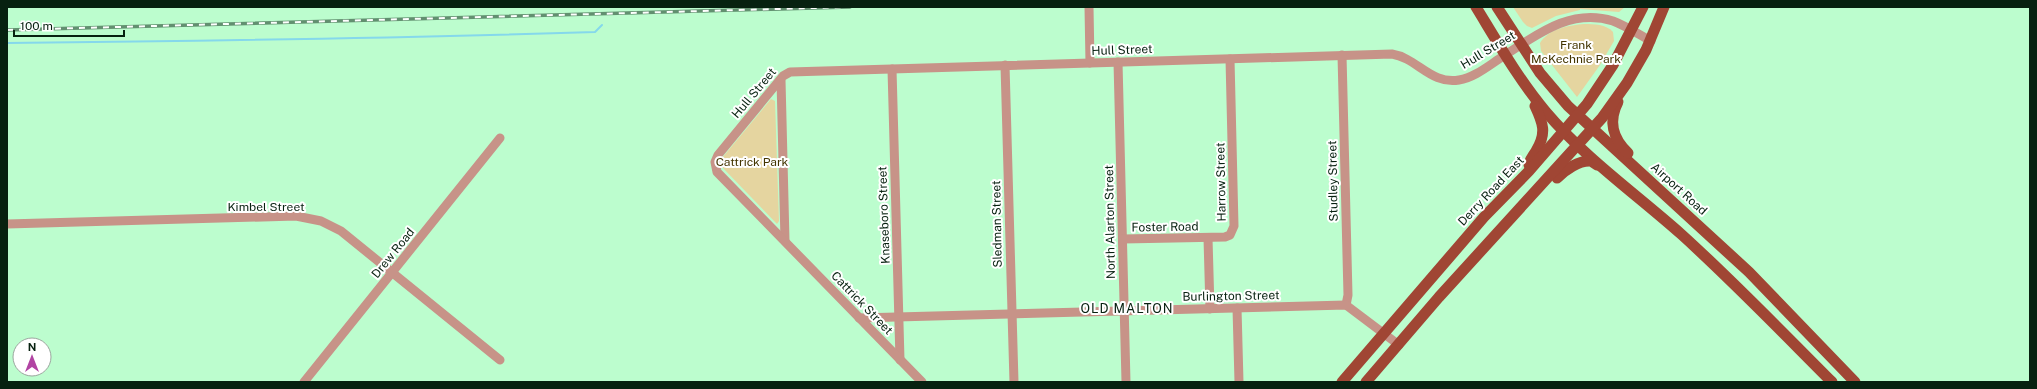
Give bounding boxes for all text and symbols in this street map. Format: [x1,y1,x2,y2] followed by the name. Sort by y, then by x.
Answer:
[14,12,124,38] scale bar
[20,19,53,33] text: 100 m
[1458,28,1518,72] street label: Hull Street
[1531,38,1621,66] park label: Frank McKechnie Park
[1091,42,1153,58] street label: Hull Street
[729,65,779,121] street label: Hull Street
[1325,140,1341,222] street label: Studley Street
[1213,142,1229,222] street label: Harrow Street
[1455,153,1527,229] street label: Derry Road East
[716,155,789,169] park label: Cattrick Park
[1648,160,1710,218] street label: Airport Road
[1102,164,1118,279] street label: North Alarton Street
[875,166,893,264] street label: Knaseboro Street
[989,180,1005,268] street label: Sledman Street
[227,200,305,214] street label: Kimbel Street
[1131,219,1199,235] street label: Foster Road
[369,225,417,281] street label: Drew Road
[828,269,896,338] street label: Cattrick Street
[1182,288,1280,304] street label: Burlington Street
[1080,301,1174,316] district label: OLD MALTON
[12,337,52,377] north arrow
[28,341,36,353] text: N

